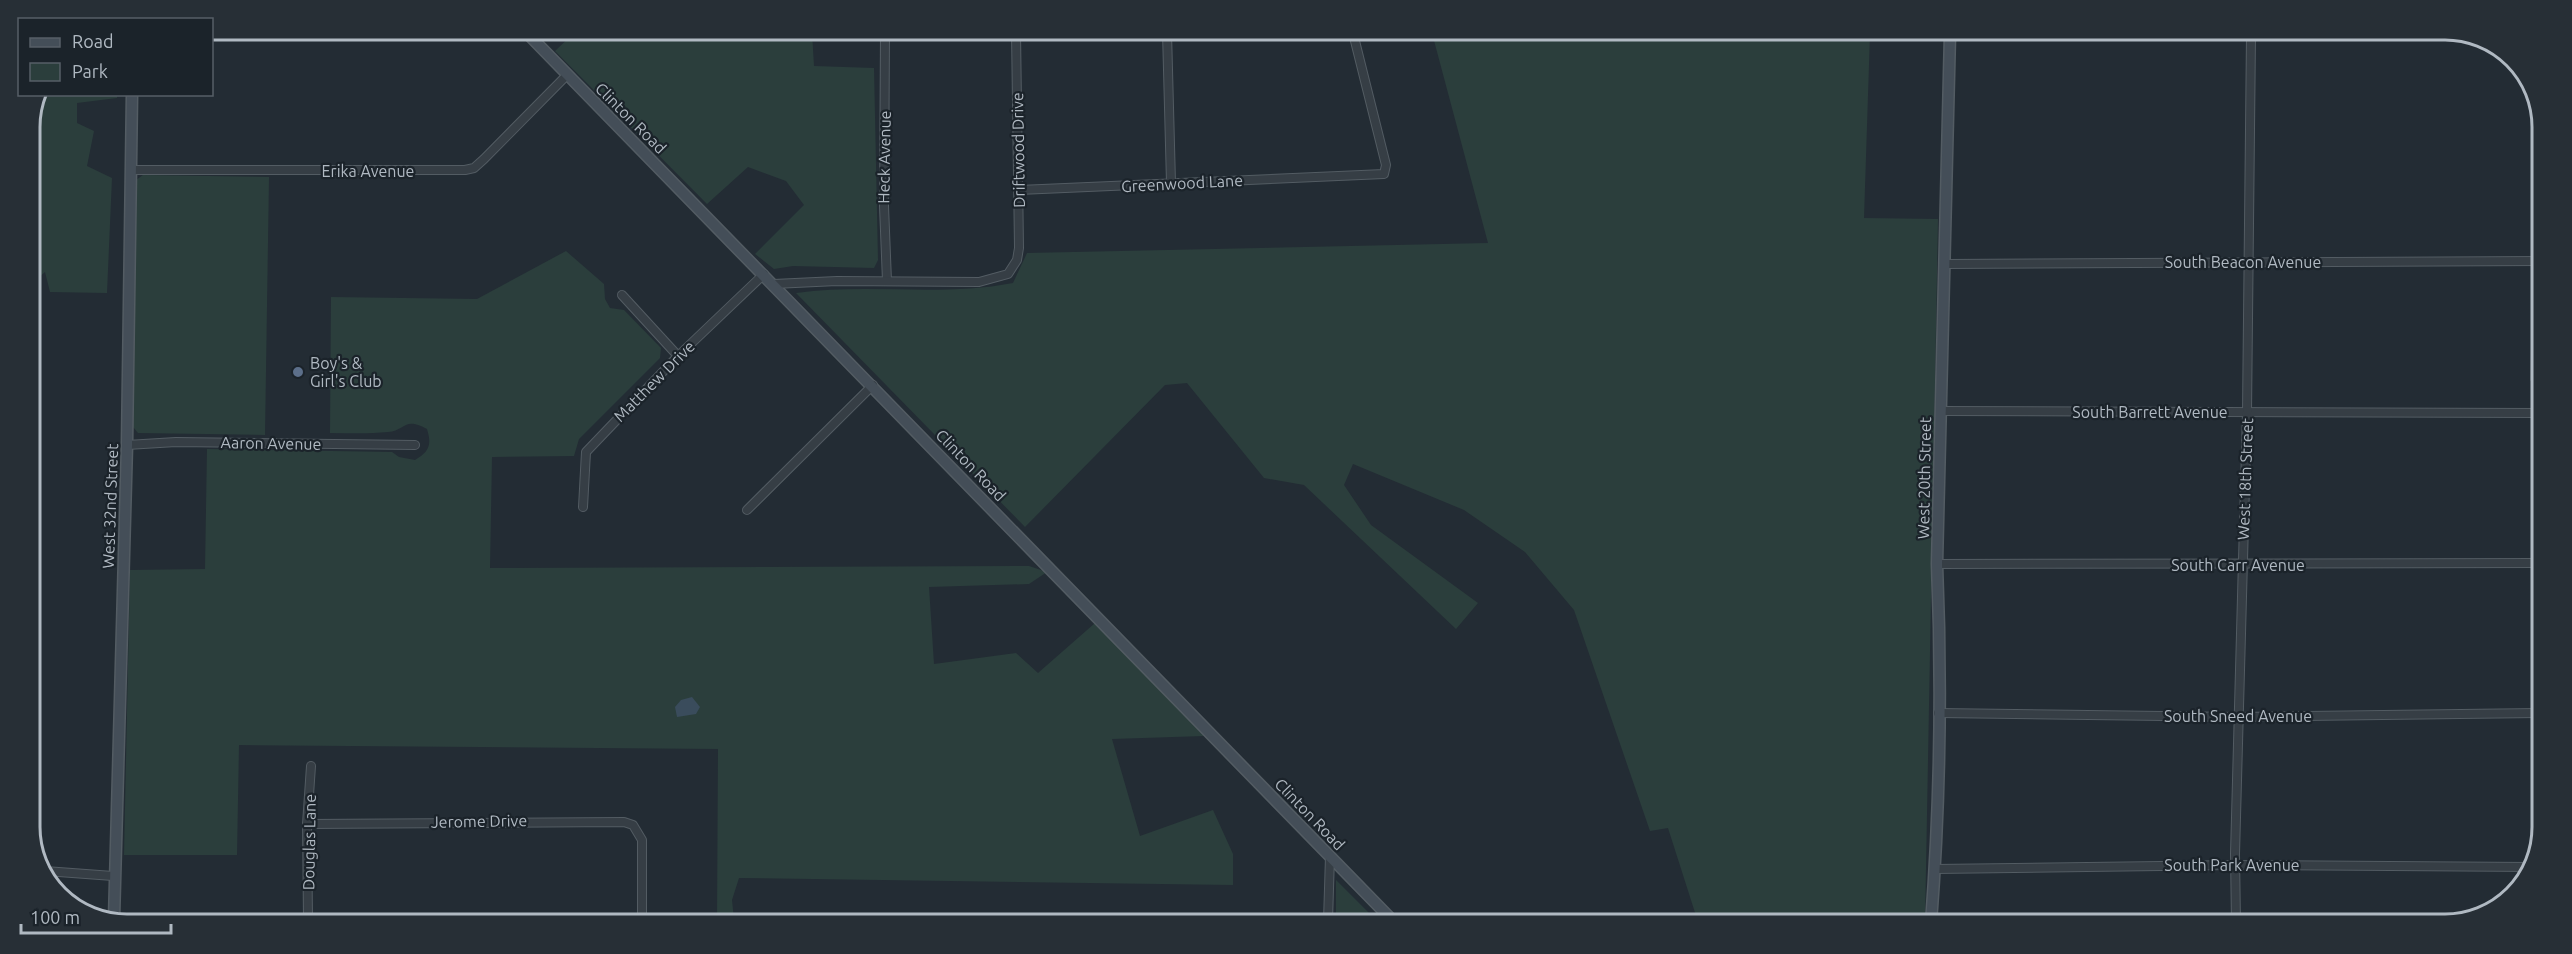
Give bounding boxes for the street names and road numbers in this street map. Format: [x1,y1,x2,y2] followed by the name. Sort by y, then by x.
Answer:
[592,79,670,157] street label: Clinton Road
[1008,92,1028,208] street label: Driftwood Drive
[874,110,894,204] street label: Heck Avenue
[322,162,414,180] street label: Erika Avenue
[1121,171,1243,195] street label: Greenwood Lane
[2165,253,2321,271] street label: South Beacon Avenue
[610,337,698,425] street label: Matthew Drive
[2072,403,2228,421] street label: South Barrett Avenue
[1914,416,1934,539] street label: West 20th Street
[2234,417,2256,540] street label: West 18th Street
[932,426,1010,504] street label: Clinton Road
[220,433,322,453] street label: Aaron Avenue
[99,442,121,569] street label: West 32nd Street
[2171,556,2305,574] street label: South Carr Avenue
[2164,707,2312,725] street label: South Sneed Avenue
[1271,775,1349,853] street label: Clinton Road
[299,794,319,890] street label: Douglas Lane
[431,811,527,831] street label: Jerome Drive
[2164,856,2300,874] street label: South Park Avenue

